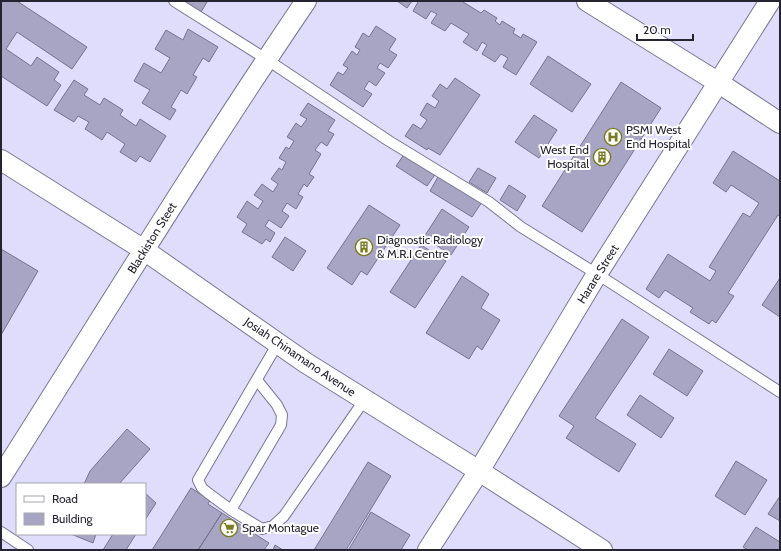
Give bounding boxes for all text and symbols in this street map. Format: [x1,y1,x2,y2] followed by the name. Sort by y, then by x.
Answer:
[637,16,693,42] scale bar
[643,22,671,37] text: 20 m
[626,122,691,151] place label: PSMI West End Hospital
[603,127,623,147] hospital icon: PSMI West End Hospital
[540,142,589,171] place label: West End Hospital
[592,147,612,167] building icon: West End Hospital
[124,199,179,276] street label: Blackiston Steet
[377,232,483,261] place label: Diagnostic Radiology & M.R.I Centre
[354,237,374,257] building icon: Diagnostic Radiology & M.R.I Centre
[573,241,622,306] street label: Harare Street
[241,313,359,399] street label: Josiah Chinamano Avenue
[16,483,146,535] legend
[52,491,78,506] text: Road
[52,511,94,526] text: Building
[219,518,239,538] supermarket icon: Spar Montague
[242,520,319,535] place label: Spar Montague

